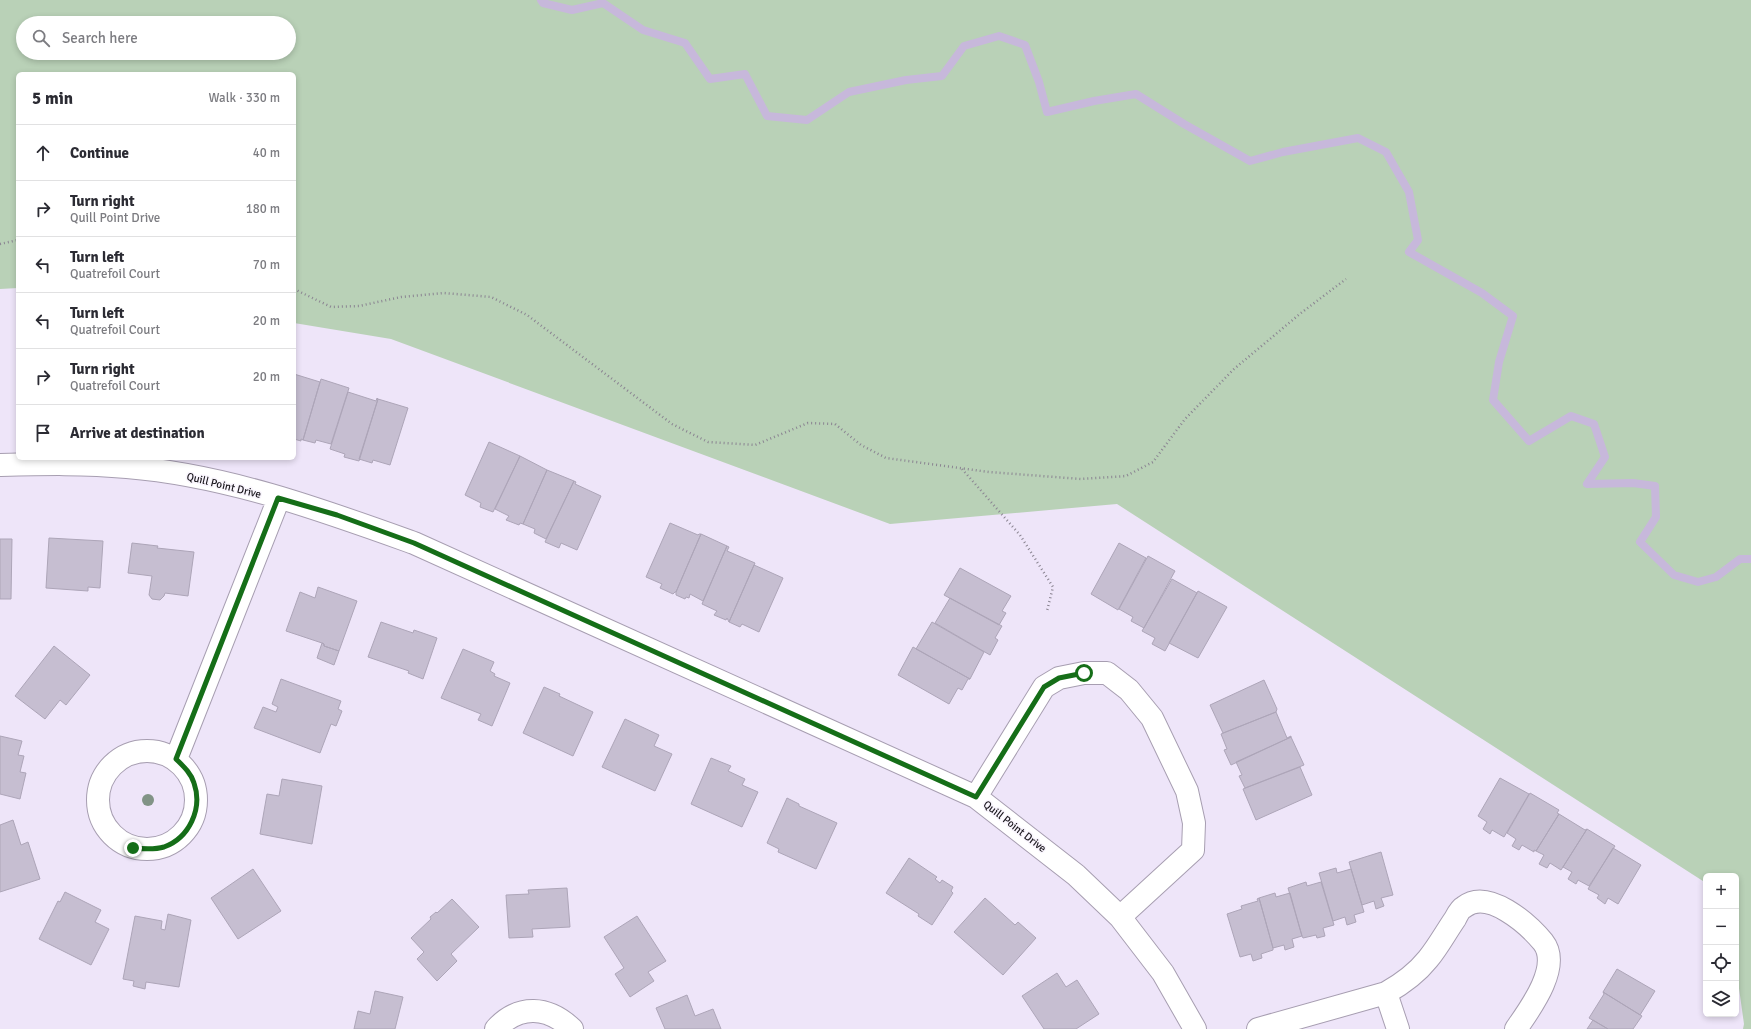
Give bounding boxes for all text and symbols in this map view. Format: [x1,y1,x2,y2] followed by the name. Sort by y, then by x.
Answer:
[16,16,296,60] search box
[30,27,52,49] icon: search
[62,29,138,47] text: Search here
[32,88,73,109] text: 5 min
[209,90,280,106] text: Walk · 330 m
[32,142,54,164] icon: ahead
[70,144,129,162] text: Continue
[253,145,280,161] text: 40 m
[70,192,135,210] text: Turn right
[32,198,54,220] icon: right
[246,201,280,217] text: 180 m
[70,210,160,226] text: Quill Point Drive
[70,248,124,266] text: Turn left
[32,254,54,276] icon: left
[253,257,280,273] text: 70 m
[70,266,160,282] text: Quatrefoil Court
[70,304,124,322] text: Turn left
[32,310,54,332] icon: left
[253,313,280,329] text: 20 m
[70,322,160,338] text: Quatrefoil Court
[70,360,135,378] text: Turn right
[32,366,54,388] icon: right
[253,369,280,385] text: 20 m
[70,378,160,394] text: Quatrefoil Court
[32,422,54,444] icon: arrive
[70,424,205,442] text: Arrive at destination
[185,470,263,501] street label: Quill Point Drive
[1075,664,1093,682] route start
[981,798,1049,855] street label: Quill Point Drive
[124,839,142,857] route end
[1703,873,1739,1017] map controls
[1703,873,1739,909] button: +
[1703,909,1739,945] button: −
[1703,945,1739,981] button: locate
[1703,981,1739,1017] button: layers

